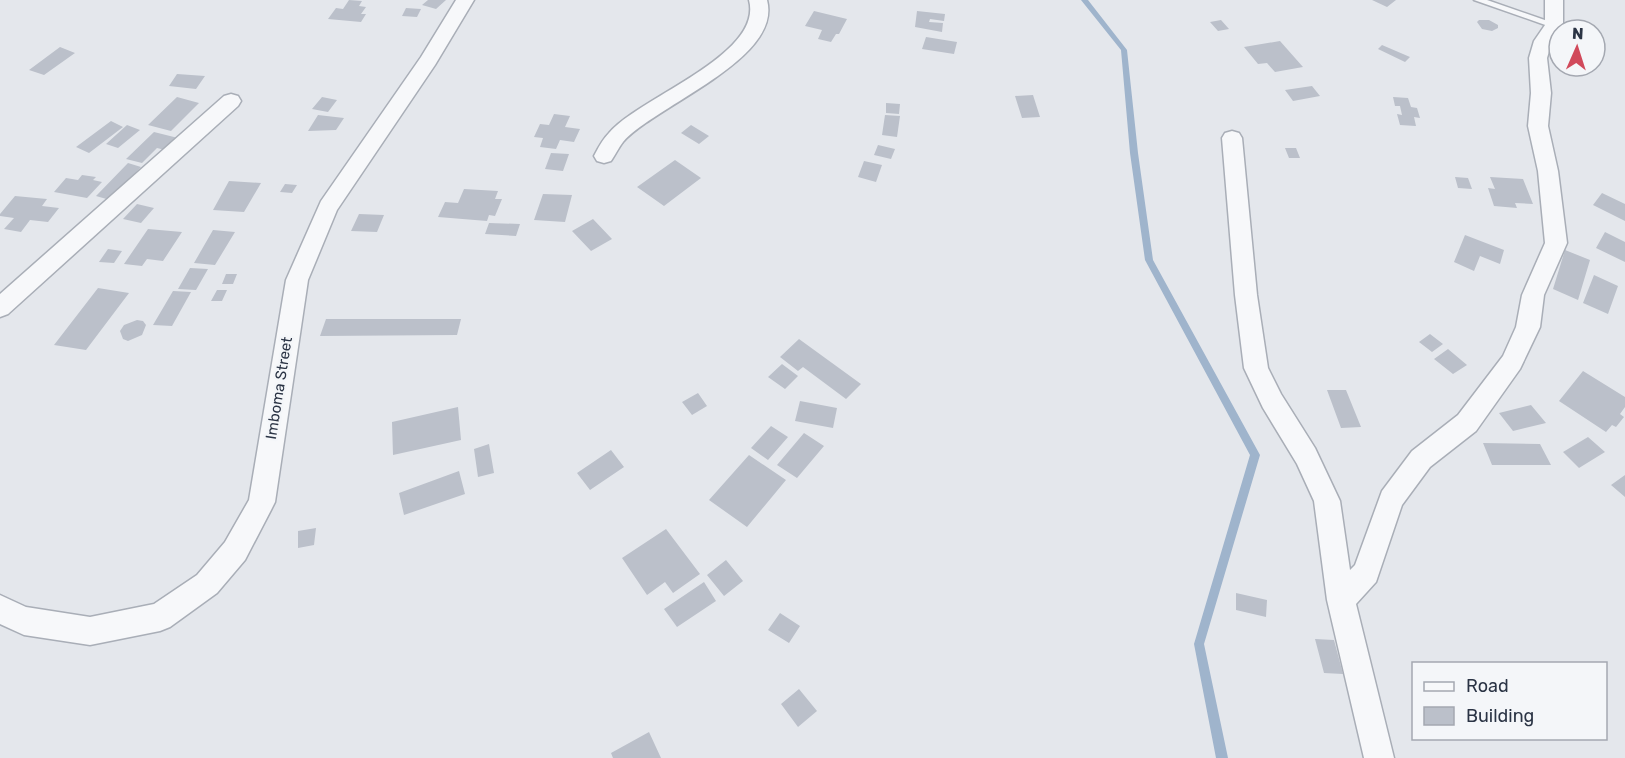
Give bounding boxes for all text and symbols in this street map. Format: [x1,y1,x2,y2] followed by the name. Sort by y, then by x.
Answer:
[1547,18,1607,78] north arrow
[1572,24,1584,43] text: N
[262,335,296,441] street label: Imboma Street
[1412,662,1607,740] legend
[1466,675,1509,697] text: Road
[1466,705,1534,727] text: Building

